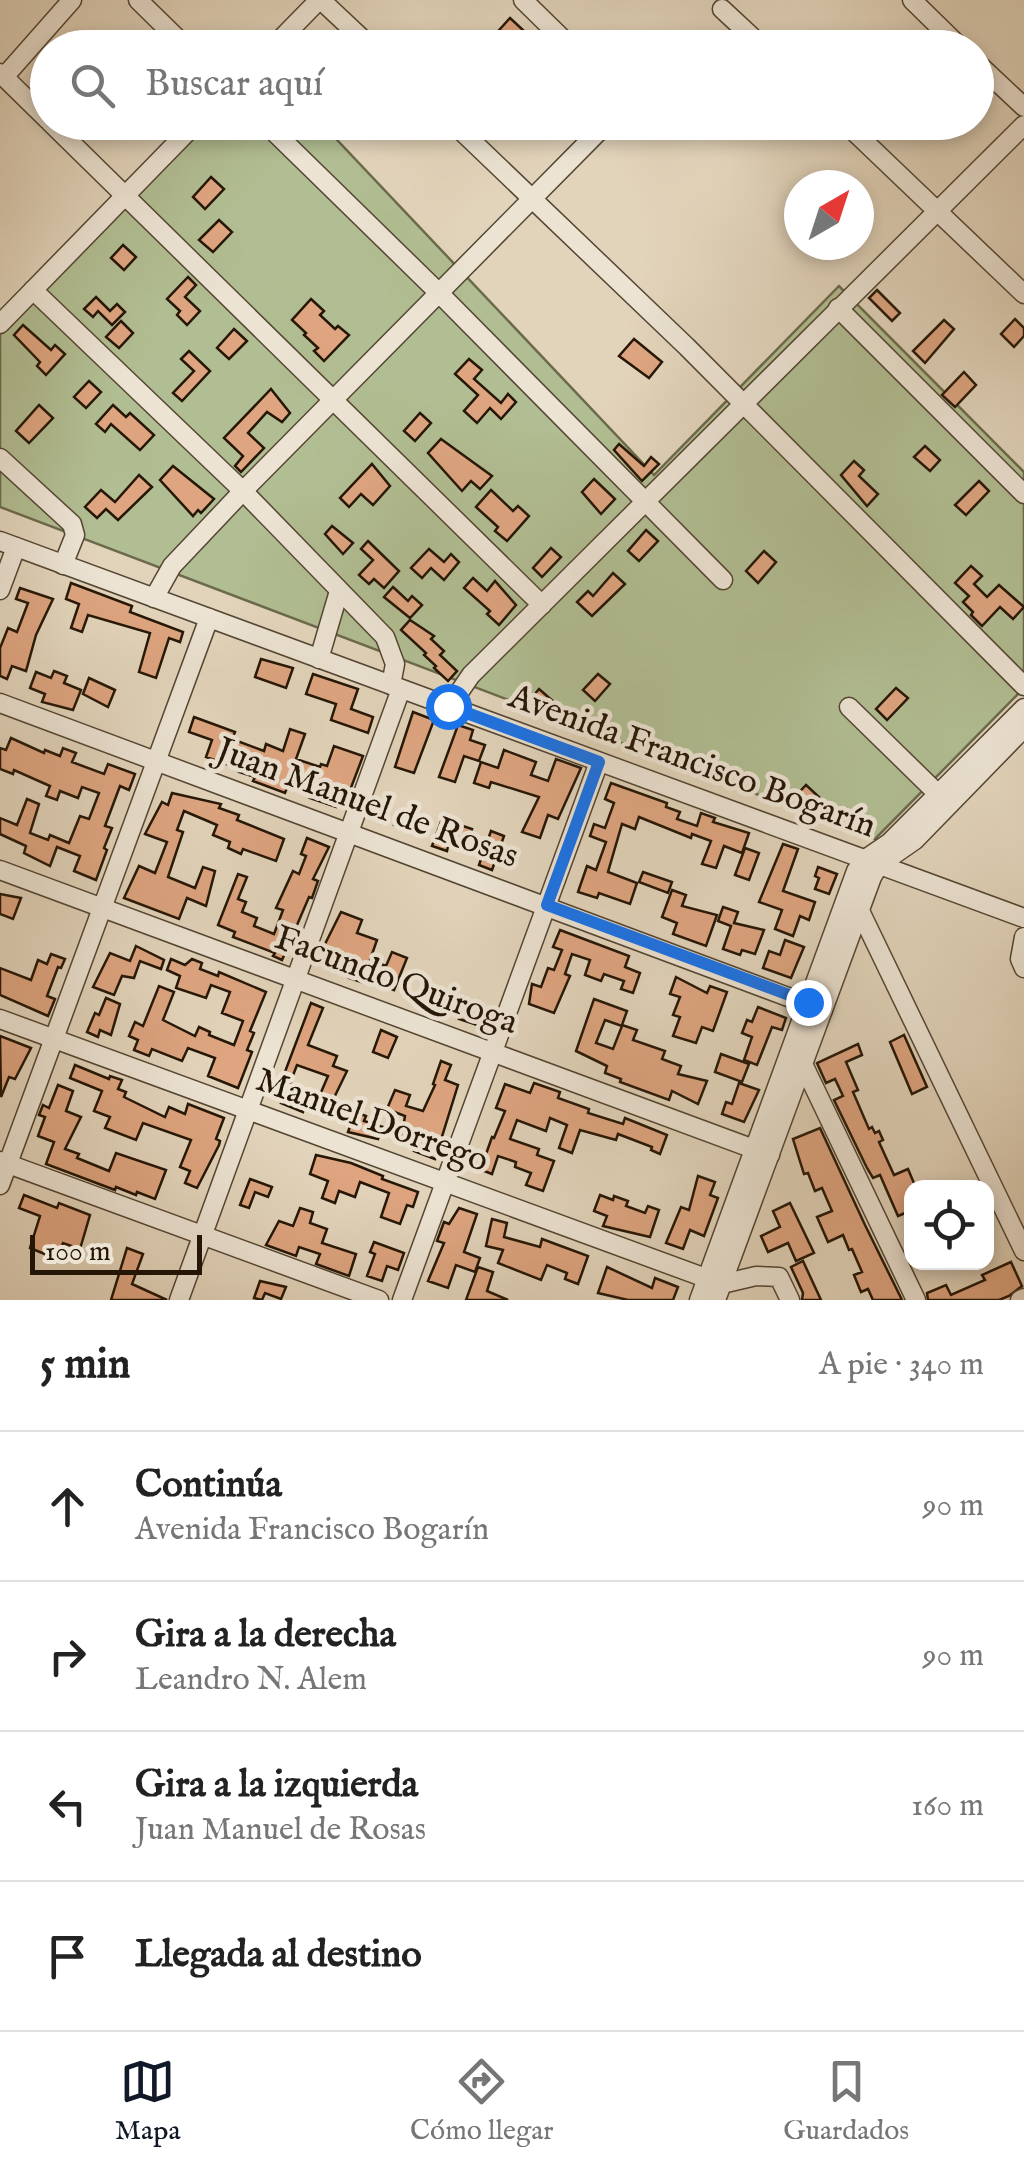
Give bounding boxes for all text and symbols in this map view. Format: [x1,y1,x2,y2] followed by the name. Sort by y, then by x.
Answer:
[30,30,994,140] search box
[65,58,120,113] icon: search
[145,61,323,109] text: Buscar aquí
[784,170,874,260] north arrow
[501,674,882,849] street label: Avenida Francisco Bogarín
[426,684,472,730] route start
[206,727,524,880] street label: Juan Manuel de Rosas
[268,916,525,1046] street label: Facundo Quiroga
[786,980,832,1026] route end
[250,1058,494,1184] street label: Manuel Dorrego
[904,1180,994,1270] map controls
[904,1180,994,1270] button: locate
[30,1230,202,1274] scale bar
[45,1235,111,1270] text: 100 m
[40,1339,130,1392] text: 5 min
[819,1345,984,1386] text: A pie · 340 m
[135,1462,282,1510] text: Continúa
[40,1479,95,1534] icon: ahead
[923,1486,984,1527] text: 90 m
[135,1510,489,1551] text: Avenida Francisco Bogarín
[135,1612,396,1660] text: Gira a la derecha
[40,1629,95,1684] icon: right
[923,1636,984,1677] text: 90 m
[135,1660,367,1701] text: Leandro N. Alem
[135,1762,418,1810] text: Gira a la izquierda
[40,1779,95,1834] icon: left
[911,1786,984,1827] text: 160 m
[135,1810,426,1851] text: Juan Manuel de Rosas
[40,1929,95,1984] icon: arrive
[135,1932,422,1980] text: Llegada al destino
[115,2054,181,2149] tab: Mapa
[410,2054,554,2149] tab: Cómo llegar
[783,2054,909,2149] tab: Guardados

